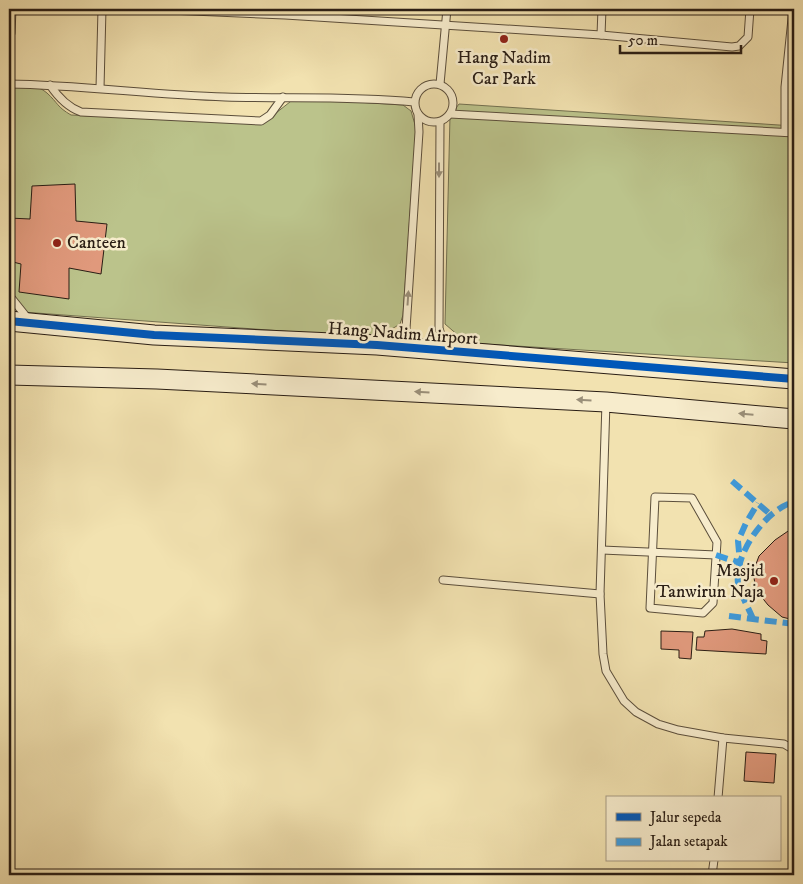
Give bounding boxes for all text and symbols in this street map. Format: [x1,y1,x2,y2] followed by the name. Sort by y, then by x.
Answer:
[620,22,742,54] scale bar
[628,31,658,50] text: 50 m
[498,33,510,45] marker: Hang Nadim Car Park
[457,47,551,90] place label: Hang Nadim Car Park
[435,163,443,179] one-way arrow
[67,232,127,254] place label: Canteen
[51,237,63,249] marker: Canteen
[404,290,412,306] one-way arrow
[327,318,479,350] street label: Hang Nadim Airport
[251,380,267,388] one-way arrow
[413,388,429,396] one-way arrow
[576,396,592,404] one-way arrow
[737,410,753,418] one-way arrow
[656,560,764,603] place label: Masjid Tanwirun Naja
[768,575,780,587] marker: Masjid Tanwirun Naja
[606,796,780,862] legend
[648,808,722,827] text: Jalur sepeda
[648,832,728,851] text: Jalan setapak

